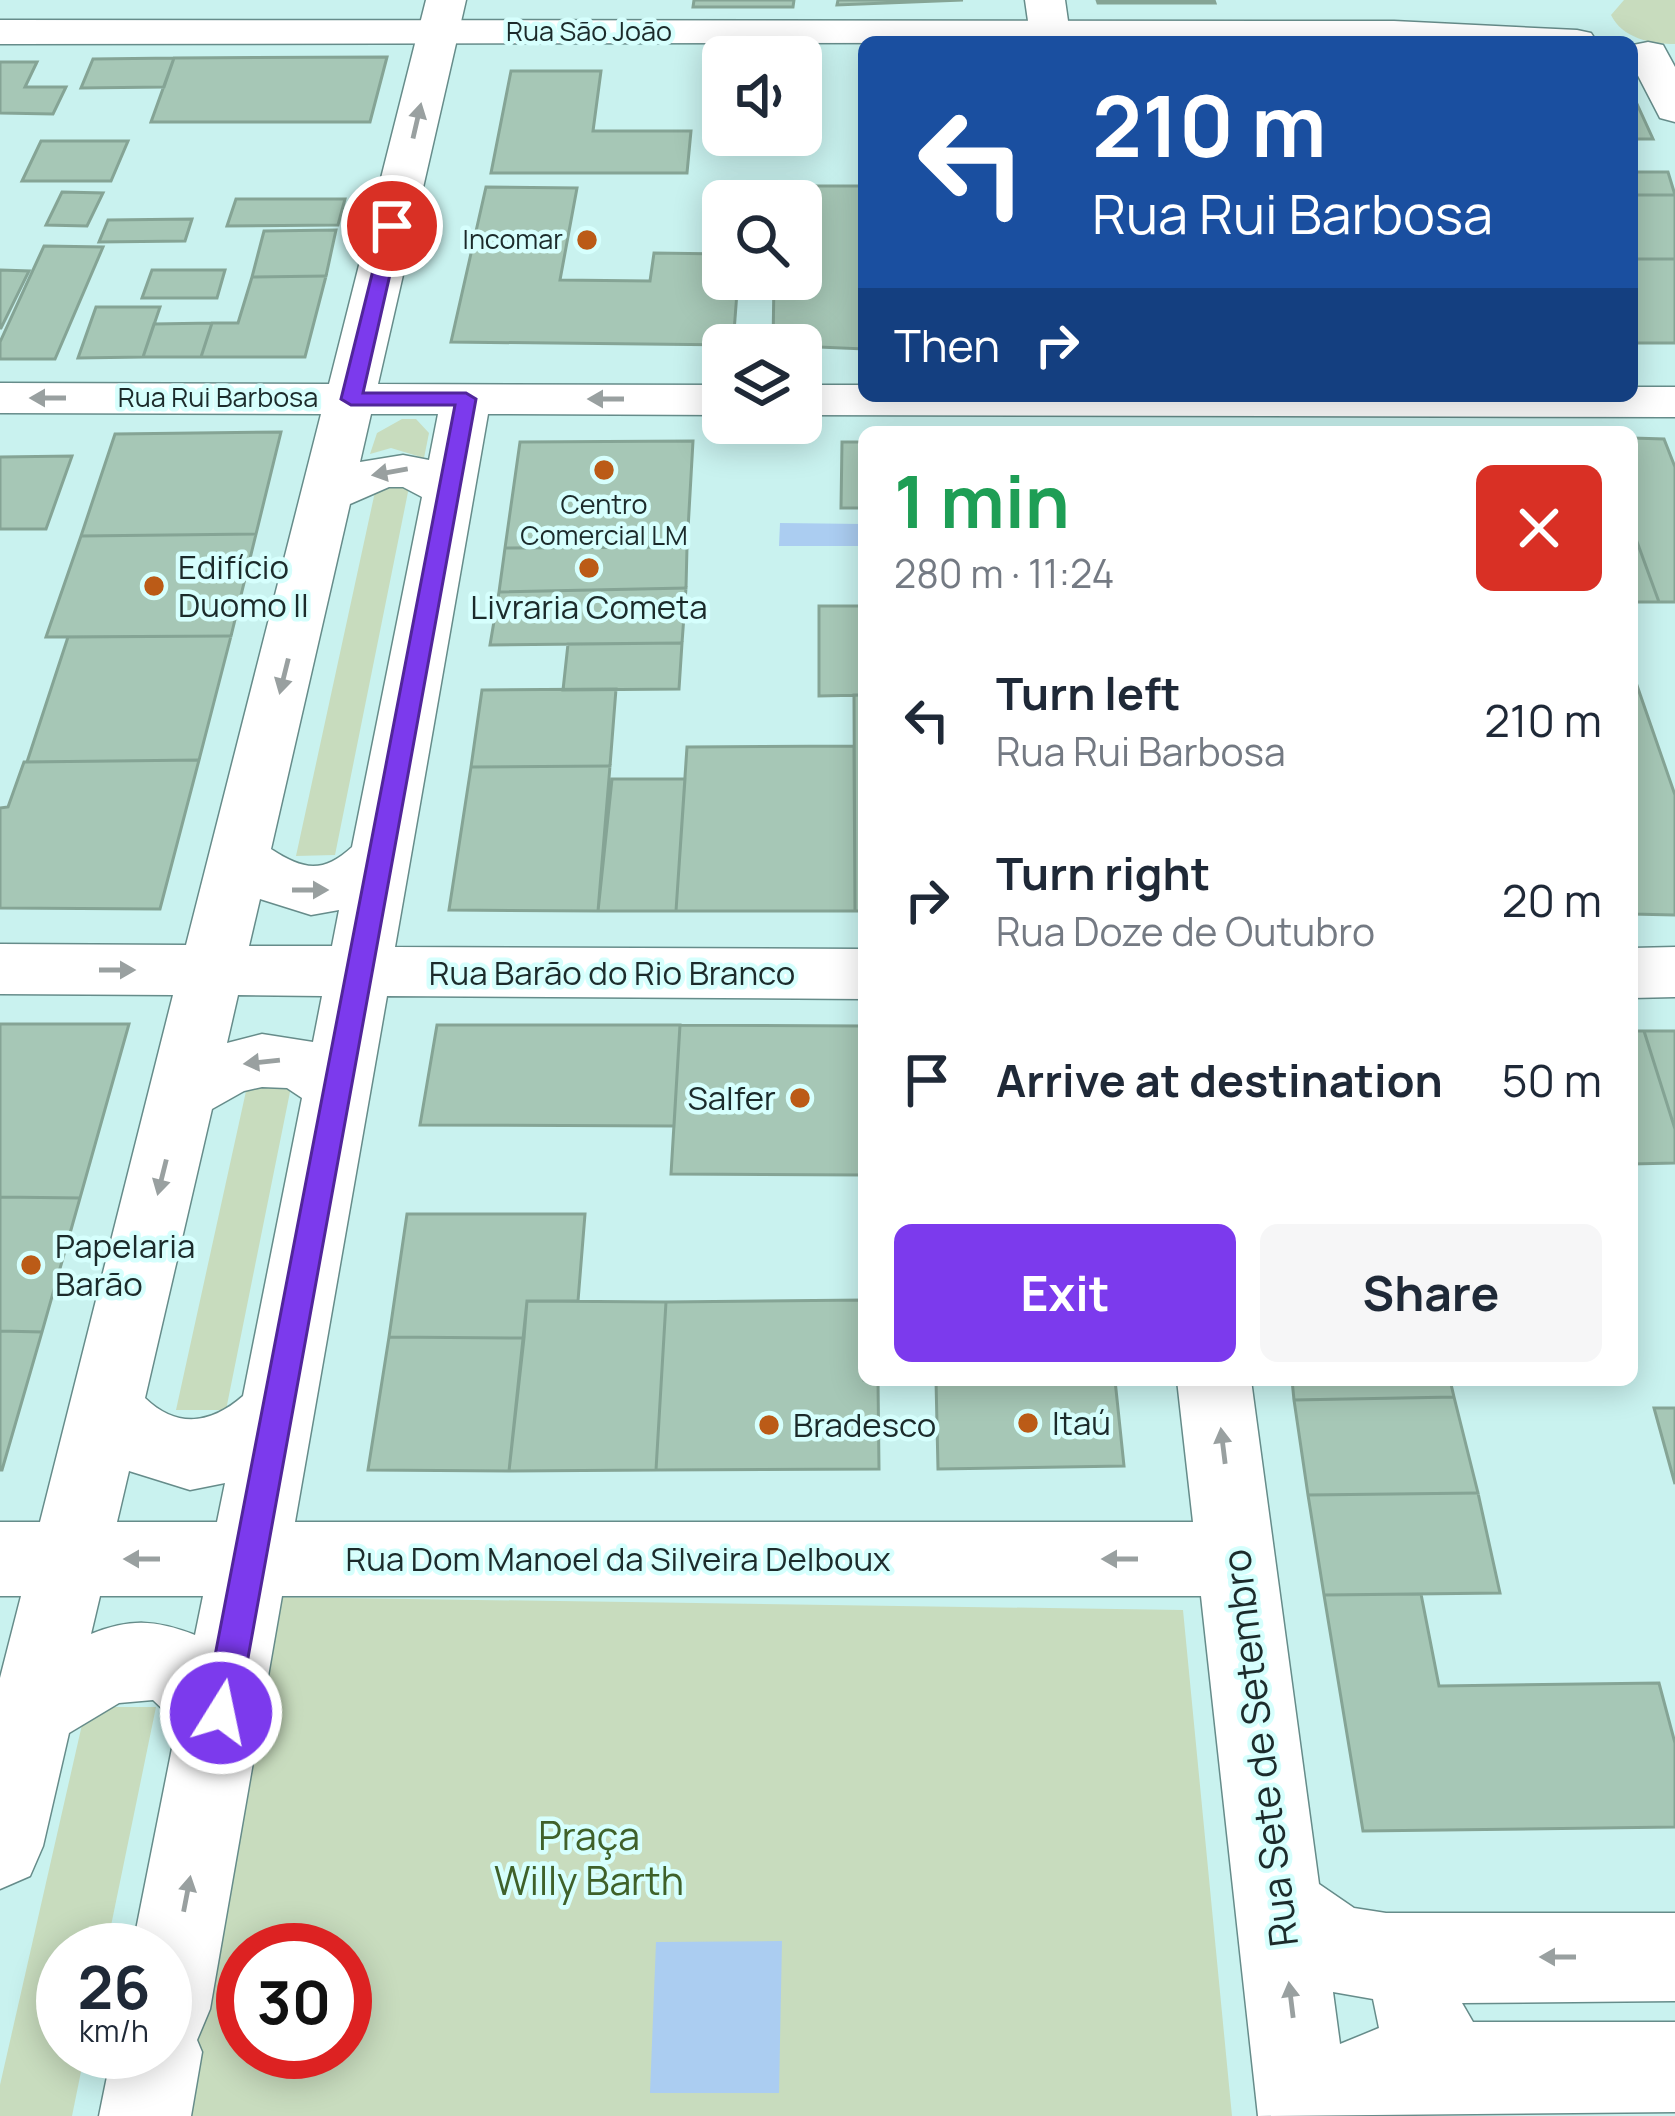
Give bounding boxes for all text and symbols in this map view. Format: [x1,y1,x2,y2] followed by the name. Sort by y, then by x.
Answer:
[506,12,672,49] street label: Rua São João
[702,36,822,444] map controls
[702,36,822,156] button: sound
[1092,67,1326,182] text: 210 m
[894,84,1050,240] icon: left
[408,103,427,140] one-way arrow
[341,175,443,277] pin
[1092,176,1493,250] text: Rua Rui Barbosa
[702,180,822,300] button: search
[359,193,425,259] icon: arrive
[463,220,563,257] place label: Incomar
[574,227,600,253] marker: Incomar
[1024,312,1090,378] icon: right
[894,314,1000,376] text: Then
[702,324,822,444] button: layers
[118,378,318,415] street label: Rua Rui Barbosa
[28,388,66,408] one-way arrow
[586,389,624,409] one-way arrow
[894,451,1070,550] text: 1 min
[591,457,617,483] marker: Centro Comercial LM
[371,463,408,482] one-way arrow
[1476,465,1602,591] button: close
[520,485,688,553] place label: Centro Comercial LM
[178,544,309,627] place label: Edifício Duomo II
[894,546,1115,600] text: 280 m · 11:24
[576,555,602,581] marker: Livraria Cometa
[141,573,167,599] marker: Edifício Duomo II
[470,584,708,629] place label: Livraria Cometa
[274,657,293,694] one-way arrow
[996,662,1181,724] text: Turn left
[894,687,960,753] icon: left
[1484,689,1602,751] text: 210 m
[996,724,1286,778] text: Rua Rui Barbosa
[996,842,1210,904] text: Turn right
[894,867,960,933] icon: right
[1502,869,1602,931] text: 20 m
[292,880,330,900] one-way arrow
[996,904,1375,958] text: Rua Doze de Outubro
[429,950,795,995] street label: Rua Barão do Rio Branco
[99,960,137,980] one-way arrow
[894,1047,960,1113] icon: arrive
[996,1049,1443,1111] text: Arrive at destination
[1501,1049,1602,1111] text: 50 m
[243,1053,280,1072] one-way arrow
[687,1075,776,1120] place label: Salfer
[787,1085,813,1111] marker: Salfer
[152,1159,171,1196] one-way arrow
[55,1223,195,1306] place label: Papelaria Barão
[894,1224,1236,1362] button: Exit
[1260,1224,1602,1362] button: Share
[18,1252,44,1278] marker: Papelaria Barão
[1052,1400,1111,1445] place label: Itaú
[793,1402,936,1447] place label: Bradesco
[1015,1410,1041,1436] marker: Itaú
[756,1412,782,1438] marker: Bradesco
[1213,1427,1232,1464] one-way arrow
[346,1536,891,1581] street label: Rua Dom Manoel da Silveira Delboux
[1208,1546,1310,1950] street label: Rua Sete de Setembro
[122,1549,160,1569] one-way arrow
[1100,1549,1138,1569] one-way arrow
[158,1650,284,1776] position arrow
[494,1808,684,1907] park label: Praça Willy Barth
[178,1875,197,1912] one-way arrow
[216,1923,372,2079] speed limit sign: 30
[77,1945,151,2027] text: 26
[1538,1947,1576,1967] one-way arrow
[1281,1981,1300,2018] one-way arrow
[79,2010,149,2051] text: km/h

